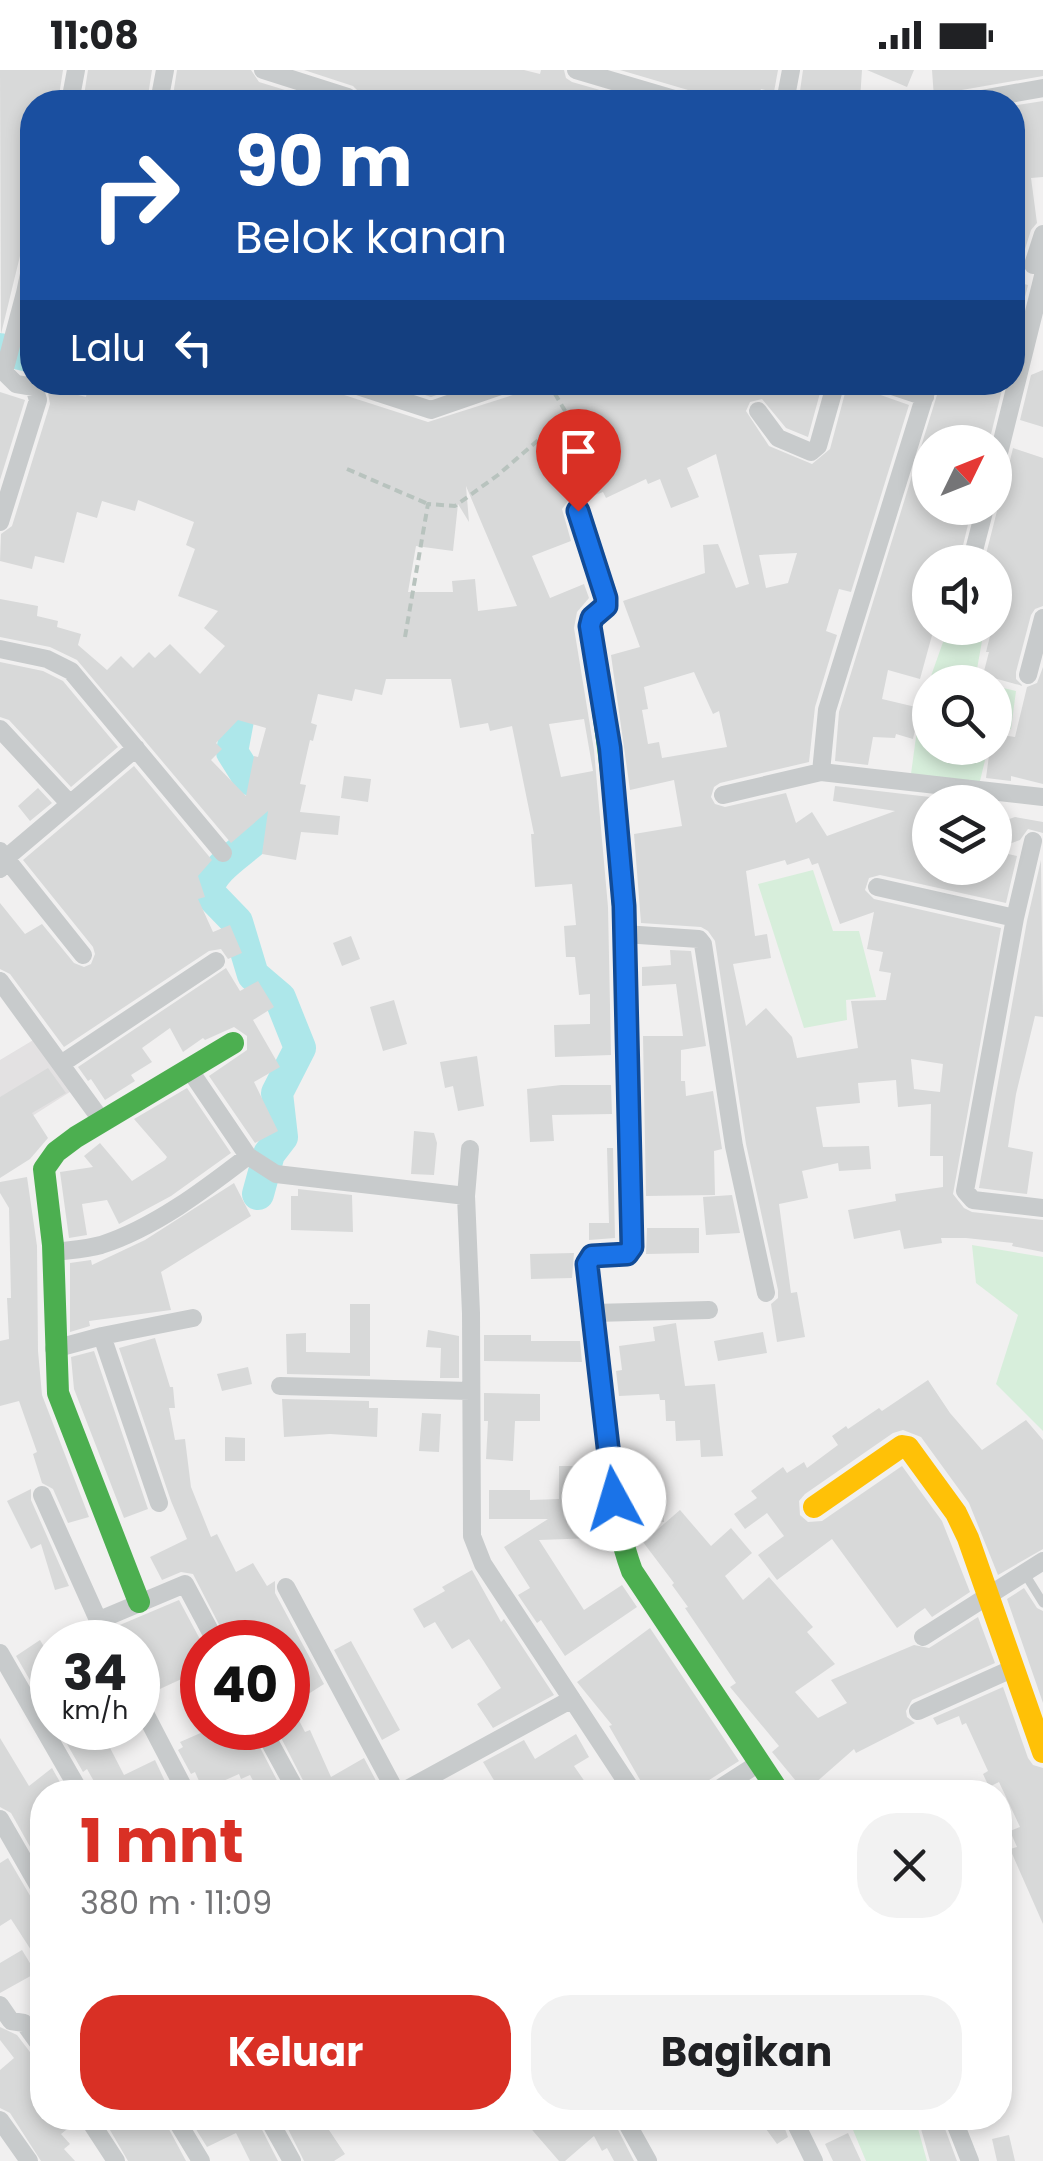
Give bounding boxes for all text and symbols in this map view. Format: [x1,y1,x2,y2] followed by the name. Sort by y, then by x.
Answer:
[50,9,139,62] text: 11:08
[235,112,413,211] text: 90 m
[70,130,200,260] icon: right
[235,206,507,269] text: Belok kanan
[166,320,221,375] icon: left
[70,321,146,374] text: Lalu
[536,409,621,512] pin
[551,424,606,479] icon: arrive
[912,425,1012,525] north arrow
[912,425,1012,885] map controls
[912,545,1012,645] button: sound
[912,665,1012,765] button: search
[912,785,1012,885] button: layers
[562,1447,666,1551] position arrow
[180,1620,310,1750] speed limit sign: 40
[63,1637,127,1708] text: 34
[62,1693,128,1728] text: km/h
[80,1799,244,1883] text: 1 mnt
[857,1813,962,1918] button: close
[80,1880,272,1925] text: 380 m · 11:09
[80,1995,511,2110] button: Keluar
[531,1995,962,2110] button: Bagikan

